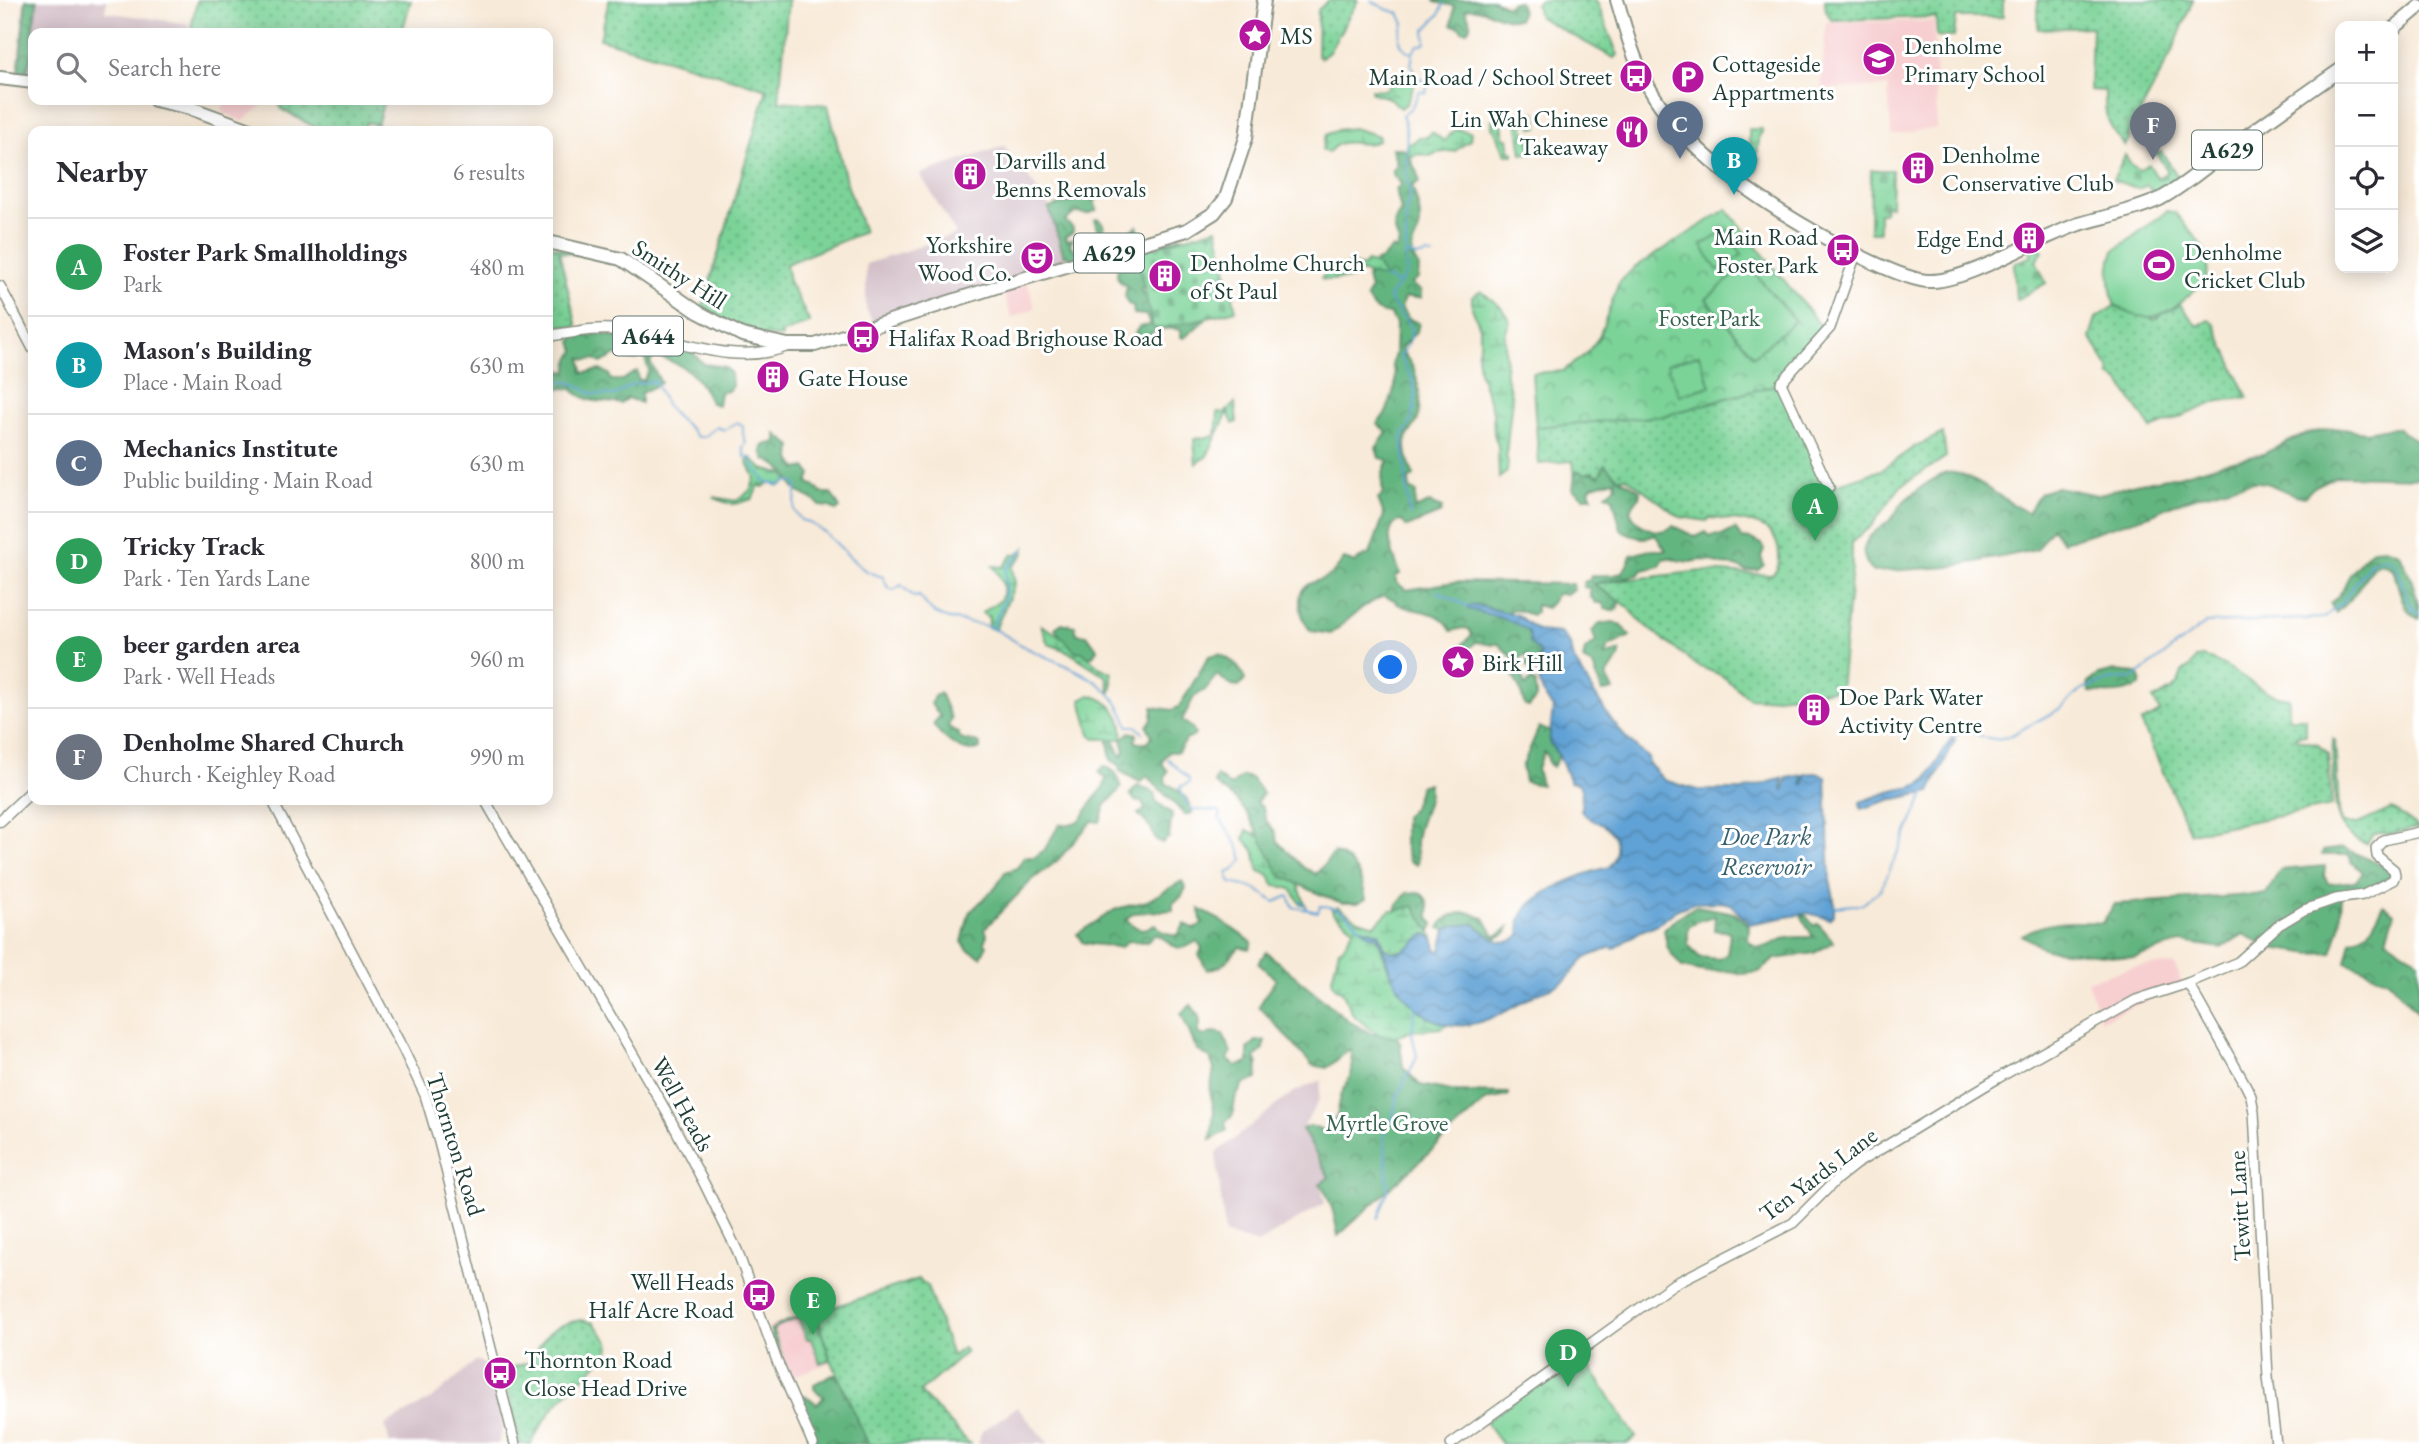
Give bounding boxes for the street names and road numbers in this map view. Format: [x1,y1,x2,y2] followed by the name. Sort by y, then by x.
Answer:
[2192,130,2262,169] road number: A629
[627,232,733,316] street label: Smithy Hill
[1074,234,1144,272] road number: A629
[613,316,683,356] road number: A644
[644,1051,722,1157] street label: Well Heads
[420,1069,493,1220] street label: Thornton Road
[1753,1120,1883,1228] street label: Ten Yards Lane
[2221,1150,2257,1262] street label: Tewitt Lane

